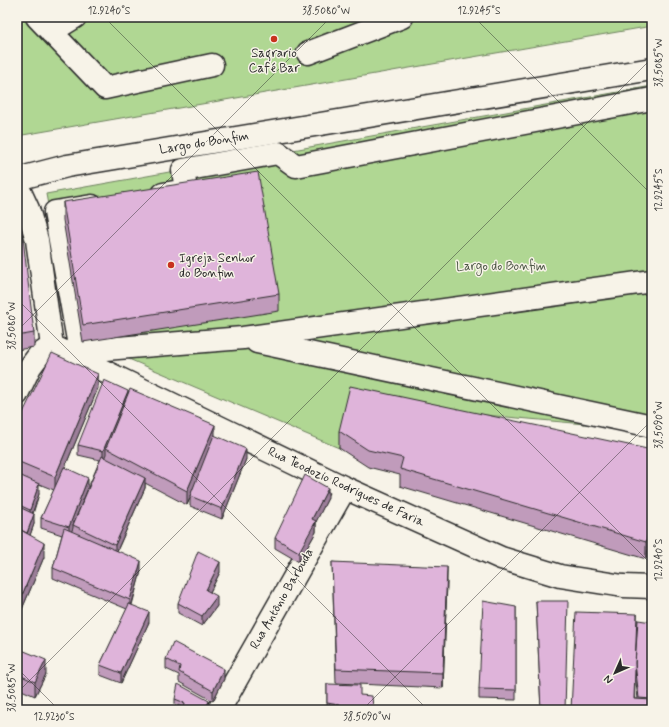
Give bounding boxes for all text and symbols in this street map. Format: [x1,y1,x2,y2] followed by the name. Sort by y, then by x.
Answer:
[88,4,131,18] text: 12.9240°S
[302,4,350,18] text: 38.5080°W
[457,4,501,18] text: 12.9245°S
[269,34,279,44] marker: Sagrario Café Bar
[652,39,666,87] text: 38.5085°W
[248,45,300,77] place label: Sagrario Café Bar
[158,128,250,159] street label: Largo do Bonfim
[652,168,666,212] text: 12.9245°S
[179,250,256,282] place label: Igreja Senhor do Bonfim
[456,258,546,276] park label: Largo do Bonfim
[166,260,176,270] marker: Igreja Senhor do Bonfim
[5,302,19,350] text: 38.5080°W
[652,401,666,449] text: 38.5090°W
[265,443,427,531] street label: Rua Teodozio Rodrigues de Faria
[652,538,666,581] text: 12.9240°S
[246,546,318,652] street label: Rua Antônio Barbuda
[595,653,635,693] north arrow
[5,664,19,712] text: 38.5085°W
[601,672,616,687] text: N
[34,710,75,724] text: 12.9230°S
[343,710,391,724] text: 38.5090°W

